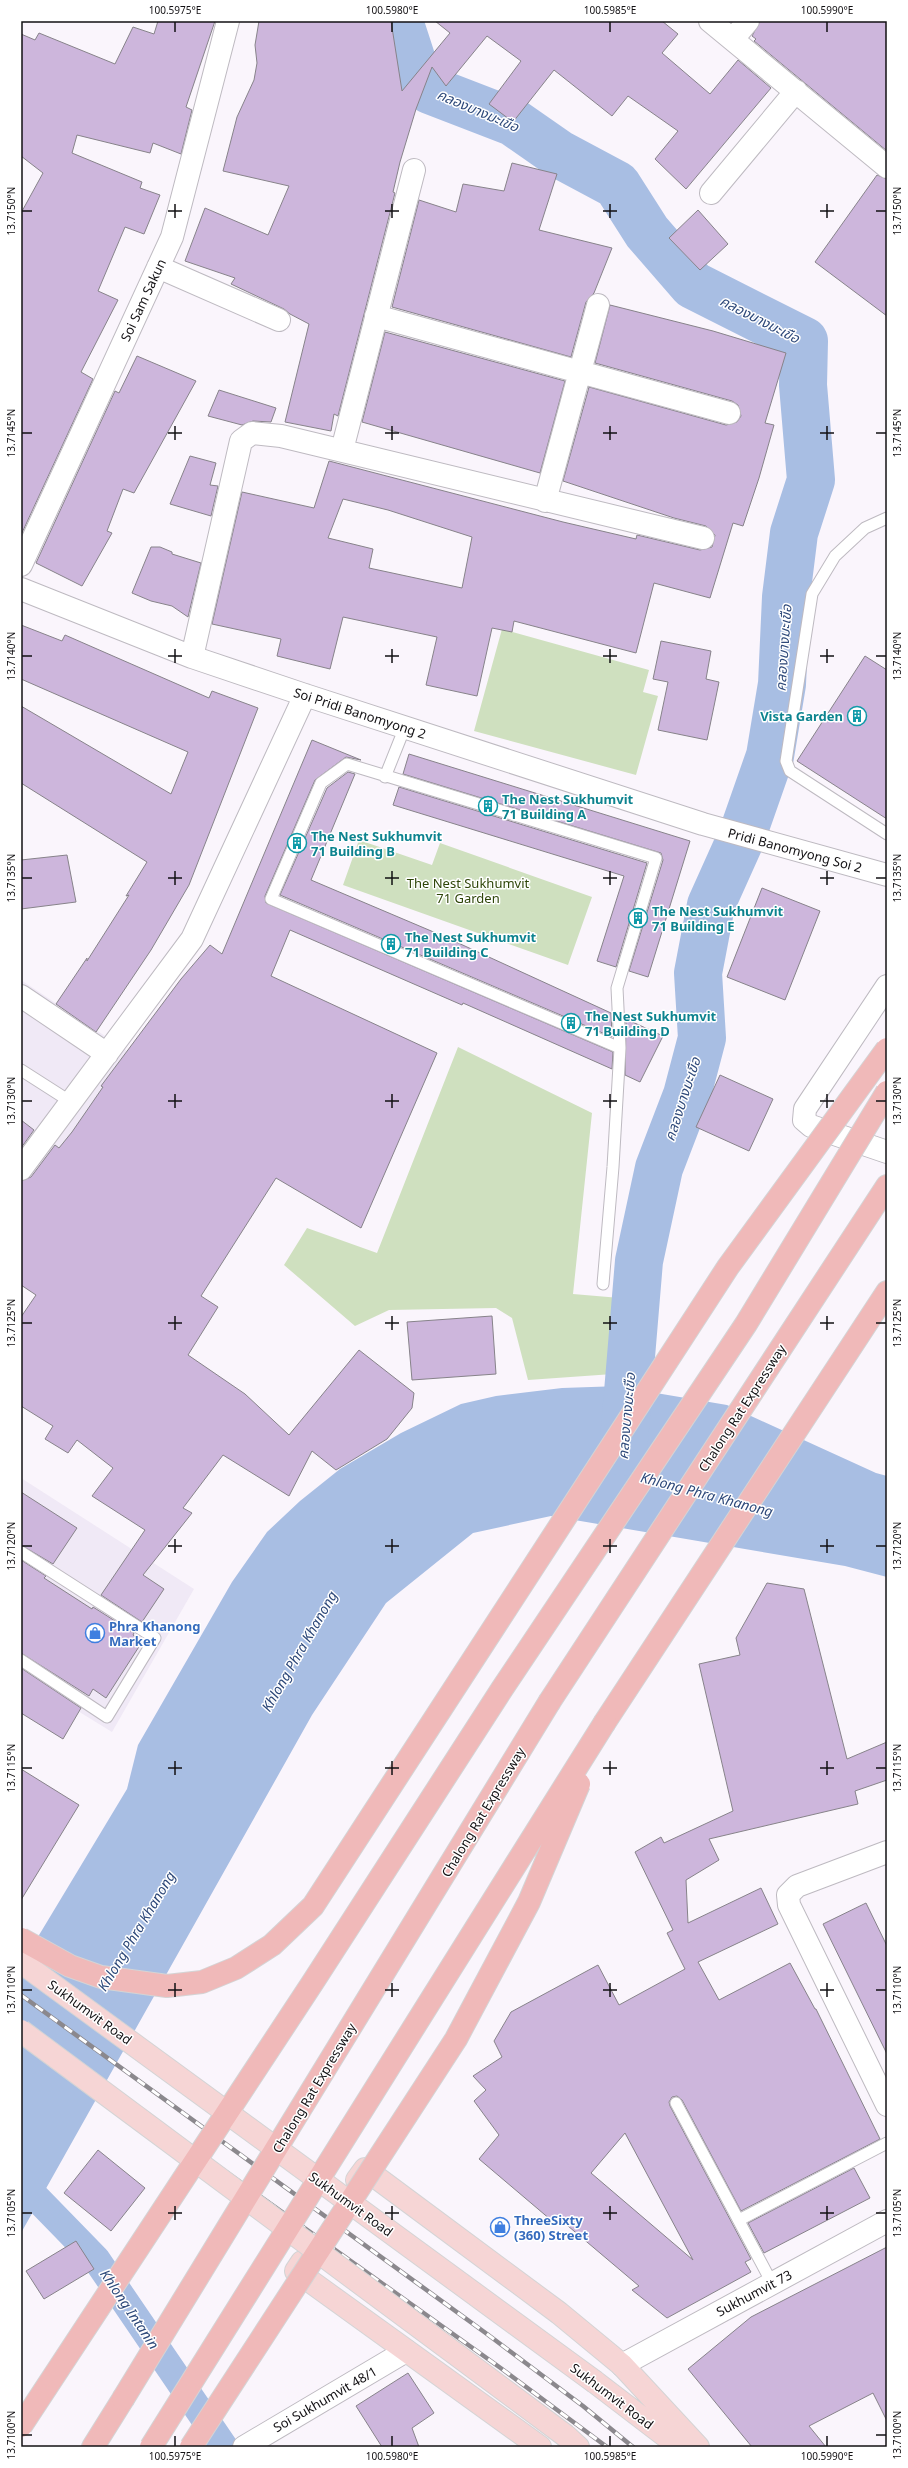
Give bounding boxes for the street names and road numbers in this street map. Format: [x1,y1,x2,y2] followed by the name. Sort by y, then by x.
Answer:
[116,256,170,344] street label: Soi Sam Sakun
[291,683,429,743] street label: Soi Pridi Banomyong 2
[726,823,864,877] street label: Pridi Banomyong Soi 2
[694,1340,790,1475] street label: Chalong Rat Expressway
[437,1743,529,1880] street label: Chalong Rat Expressway
[44,1975,136,2049] street label: Sukhumvit Road
[268,2019,360,2156] street label: Chalong Rat Expressway
[305,2167,397,2241] street label: Sukhumvit Road
[713,2266,795,2320] street label: Sukhumvit 73
[567,2359,657,2433] street label: Sukhumvit Road
[270,2362,380,2436] street label: Soi Sukhumvit 48/1

